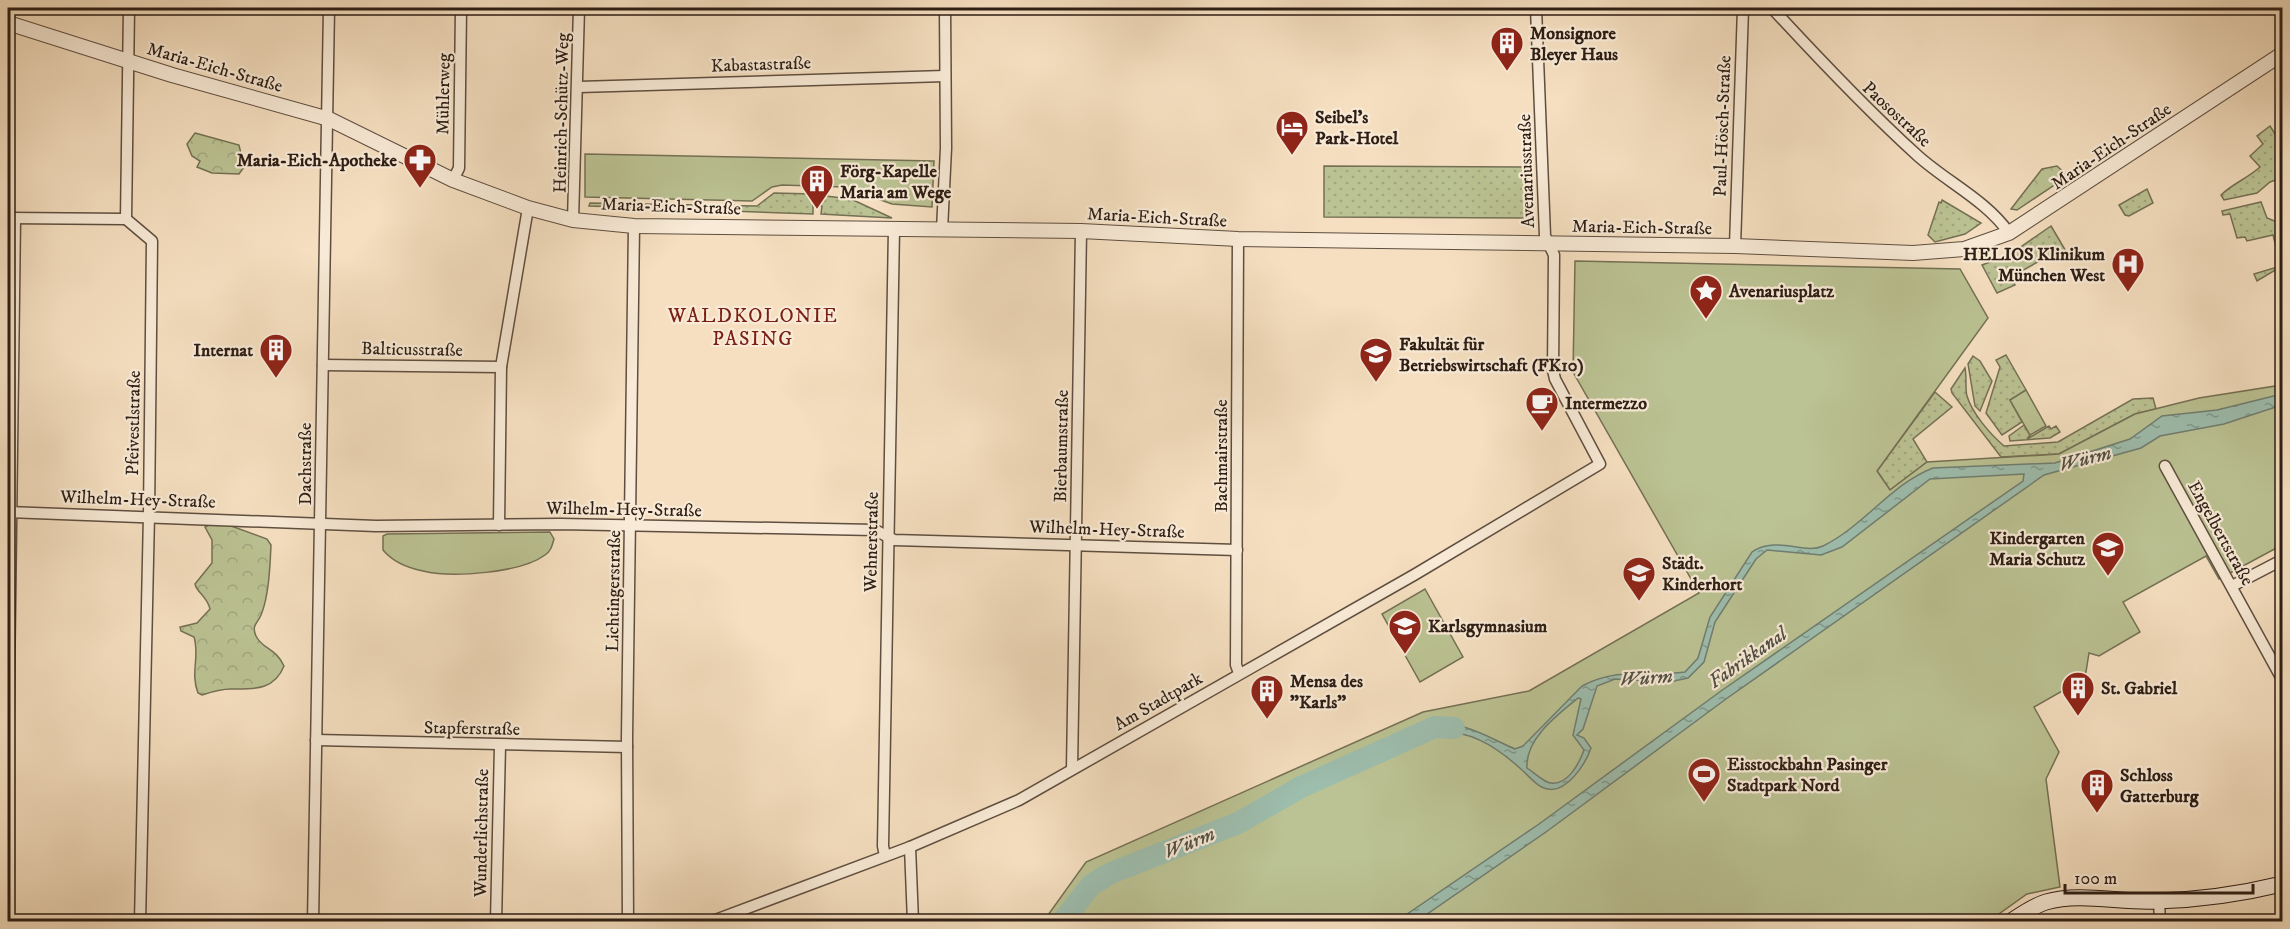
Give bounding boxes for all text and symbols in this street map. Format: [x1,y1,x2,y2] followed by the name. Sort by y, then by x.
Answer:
[1530,23,1618,66] place label: Monsignore Bleyer Haus
[1489,25,1525,72] building icon: Monsignore Bleyer Haus
[550,33,574,193] street label: Heinrich-Schütz-Weg
[144,38,285,98] street label: Maria-Eich-Straße
[711,52,812,78] street label: Kabastastraße
[432,53,456,135] street label: Mühlerweg
[1710,55,1736,197] street label: Paul-Hösch-Straße
[1857,77,1935,152] street label: Paosostraße
[2047,99,2176,195] street label: Maria-Eich-Straße
[1315,107,1399,150] place label: Seibel's Park-Hotel
[1274,109,1310,156] hotel icon: Seibel's Park-Hotel
[1514,114,1540,228] street label: Avenariusstraße
[402,142,438,189] pharmacy icon: Maria-Eich-Apotheke
[237,150,398,172] place label: Maria-Eich-Apotheke
[840,161,952,204] place label: Förg-Kapelle Maria am Wege
[799,163,835,210] building icon: Förg-Kapelle Maria am Wege
[601,194,741,220] street label: Maria-Eich-Straße
[1086,203,1228,233] street label: Maria-Eich-Straße
[1572,216,1712,240] street label: Maria-Eich-Straße
[1963,244,2105,287] place label: HELIOS Klinikum München West
[2110,246,2146,293] hospital icon: HELIOS Klinikum München West
[1688,273,1724,320] place icon: Avenariusplatz
[1728,281,1834,303] place label: Avenariusplatz
[667,304,838,352] district label: WALDKOLONIE PASING
[258,332,294,379] building icon: Internat
[1399,334,1584,377] place label: Fakultät für Betriebswirtschaft (FK10)
[1358,336,1394,383] school or university icon: Fakultät für Betriebswirtschaft (FK10)
[361,338,463,362] street label: Balticusstraße
[194,340,253,362] place label: Internat
[122,370,146,476] street label: Pfeivestlstraße
[1524,385,1560,432] cafe icon: Intermezzo
[1050,389,1074,503] street label: Bierbaumstraße
[1565,393,1647,415] place label: Intermezzo
[1211,399,1233,513] street label: Bachmairstraße
[295,423,317,505] street label: Dachstraße
[2056,441,2114,478] water label: Würm
[2182,477,2258,590] street label: Engelbertstraße
[59,486,216,514] street label: Wilhelm-Hey-Straße
[860,492,884,593] street label: Wehnerstraße
[545,498,702,522] street label: Wilhelm-Hey-Straße
[1028,516,1185,544] street label: Wilhelm-Hey-Straße
[1989,528,2086,571] place label: Kindergarten Maria Schutz
[602,530,626,652] street label: Lichtingerstraße
[2090,530,2126,577] school or university icon: Kindergarten Maria Schutz
[1662,553,1742,596] place label: Städt. Kinderhort
[1621,555,1657,602] school or university icon: Städt. Kinderhort
[1387,608,1423,655] school or university icon: Karlsgymnasium
[1428,616,1548,638] place label: Karlsgymnasium
[1704,621,1794,694] water label: Fabrikkanal
[1619,664,1674,693] water label: Würm
[1110,668,1207,736] street label: Am Stadtpark
[2060,670,2096,717] building icon: St. Gabriel
[1290,671,1363,714] place label: Mensa des "Karls"
[1249,673,1285,720] building icon: Mensa des "Karls"
[2101,678,2178,700] place label: St. Gabriel
[424,717,520,741] street label: Stapferstraße
[1727,754,1888,797] place label: Eisstockbahn Pasinger Stadtpark Nord
[1686,756,1722,803] sports icon: Eisstockbahn Pasinger Stadtpark Nord
[2120,765,2200,808] place label: Schloss Gatterburg
[2079,767,2115,814] building icon: Schloss Gatterburg
[470,769,494,898] street label: Wunderlichstraße
[1160,822,1219,865] water label: Würm
[2065,857,2252,895] scale bar
[2074,868,2117,890] text: 100 m

